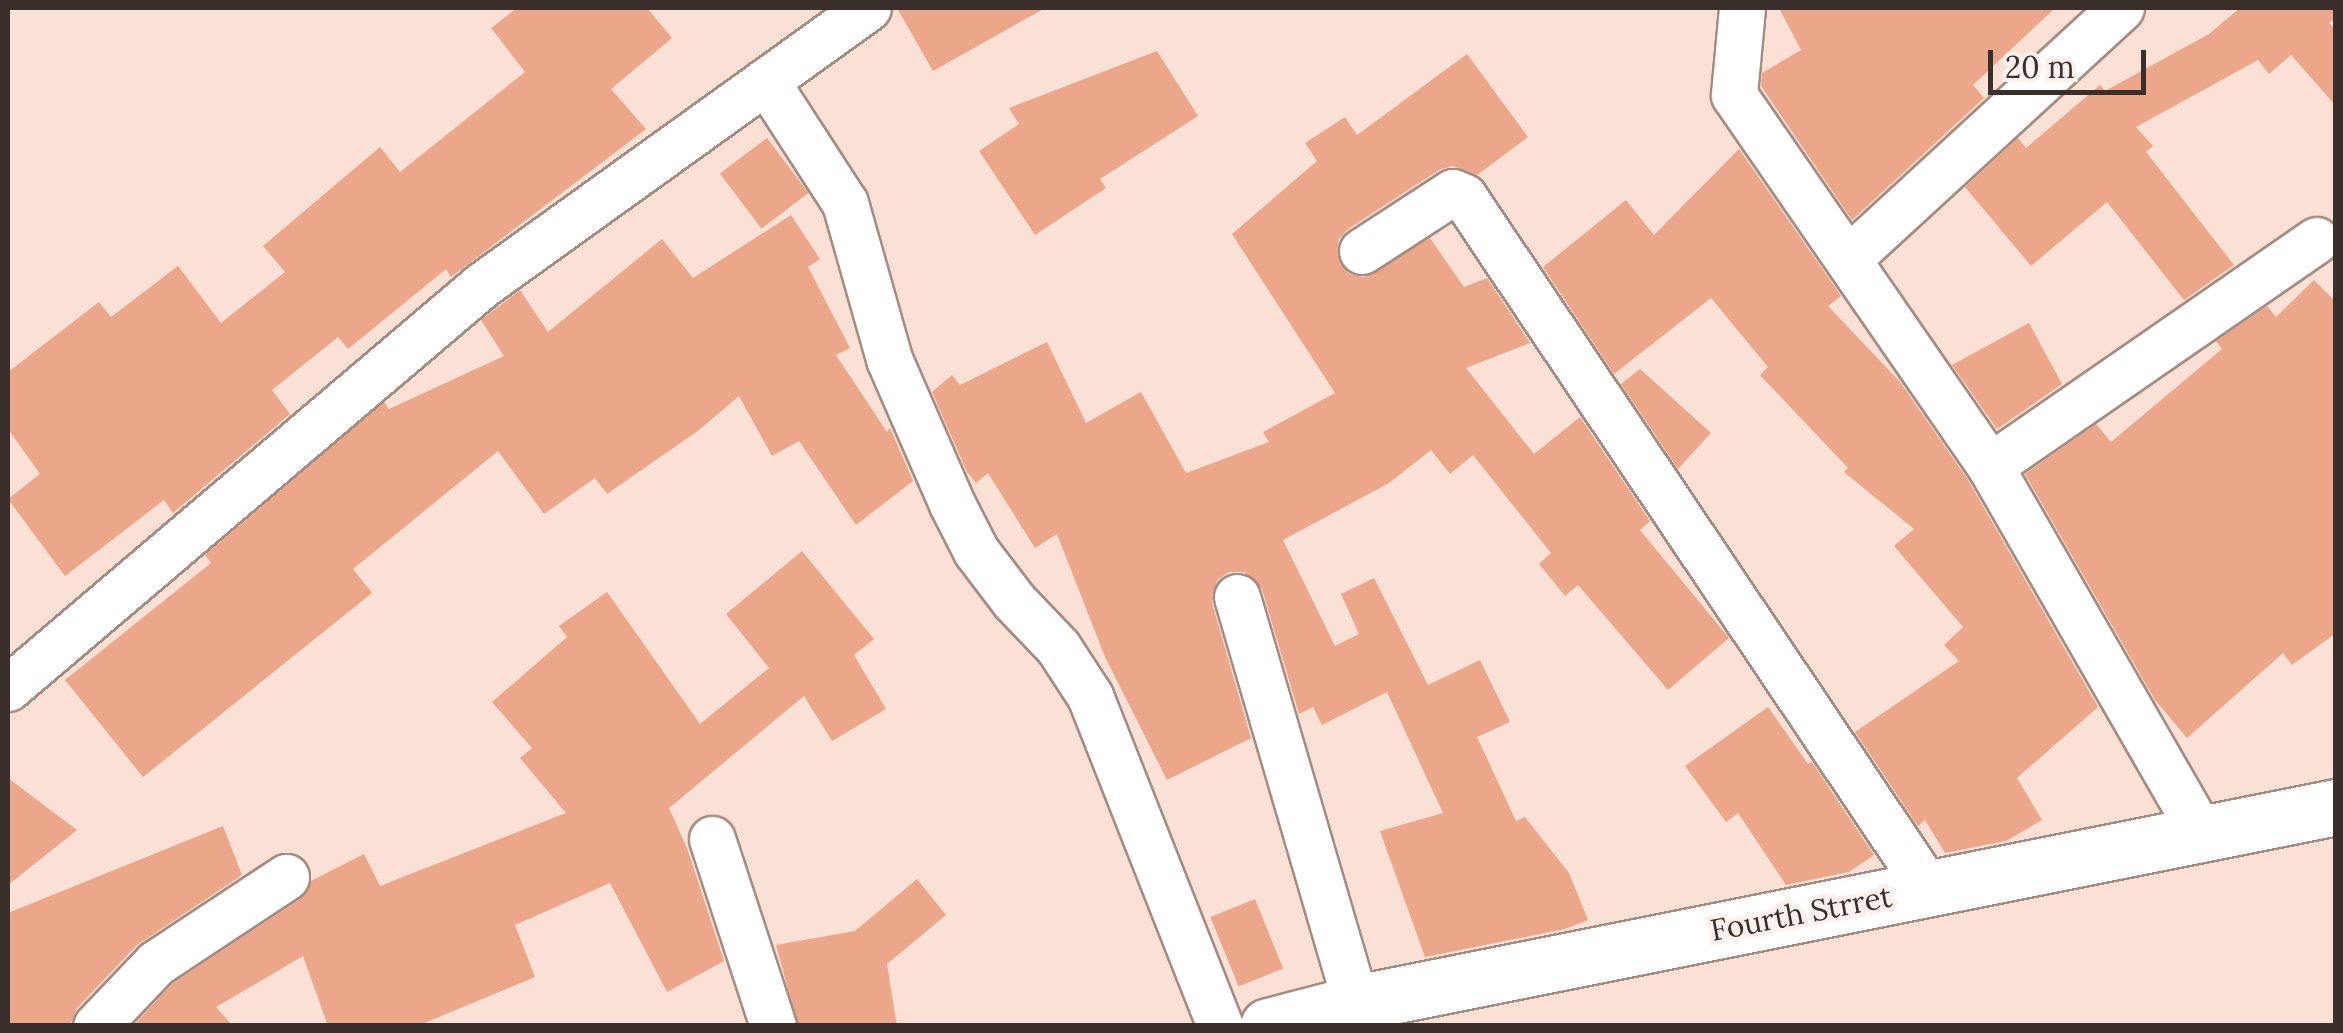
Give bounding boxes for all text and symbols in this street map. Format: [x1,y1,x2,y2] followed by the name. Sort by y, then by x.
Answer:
[1993,30,2150,92] scale bar
[2005,48,2074,86] text: 20 m
[1707,878,1895,948] street label: Fourth Strret

